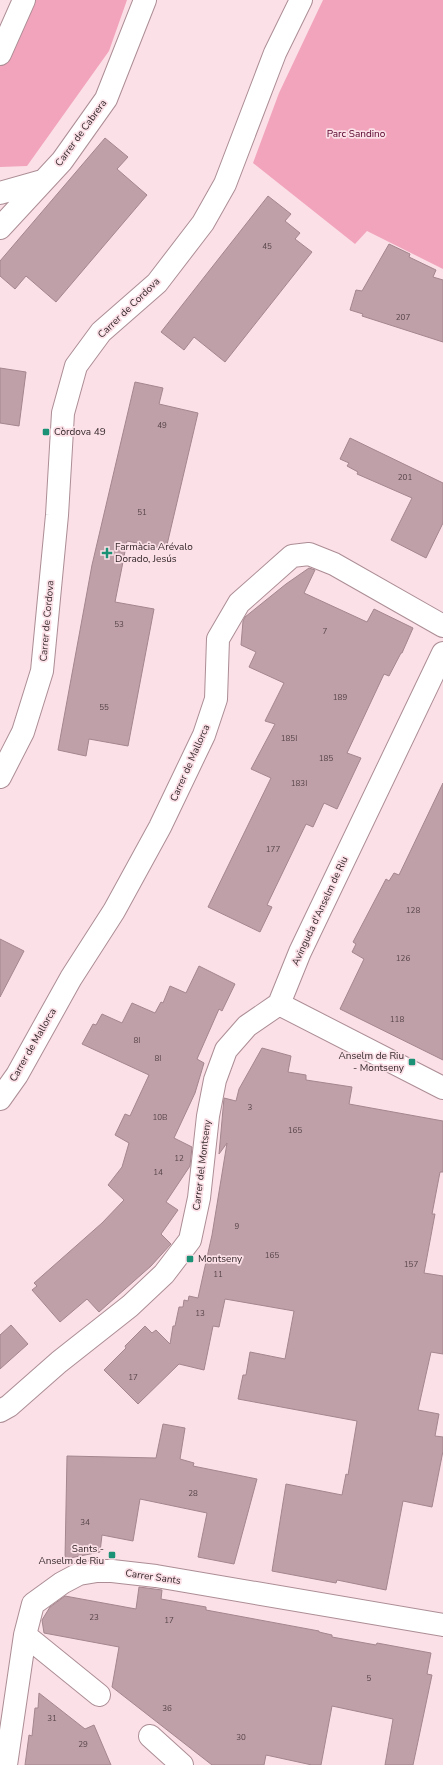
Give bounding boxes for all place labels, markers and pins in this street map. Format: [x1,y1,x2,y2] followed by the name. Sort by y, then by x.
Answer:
[54,425,106,439] place label: Còrdova 49
[41,427,51,437] marker: Còrdova 49
[115,540,193,566] place label: Farmàcia Arévalo Dorado, Jesús
[102,548,112,558] marker: Farmàcia Arévalo Dorado, Jesús
[338,1049,405,1075] place label: Anselm de Riu - Montseny
[407,1057,417,1067] marker: Anselm de Riu - Montseny
[198,1252,243,1266] place label: Montseny
[185,1254,195,1264] marker: Montseny
[38,1542,104,1568] place label: Sants - Anselm de Riu
[107,1550,117,1560] marker: Sants - Anselm de Riu

